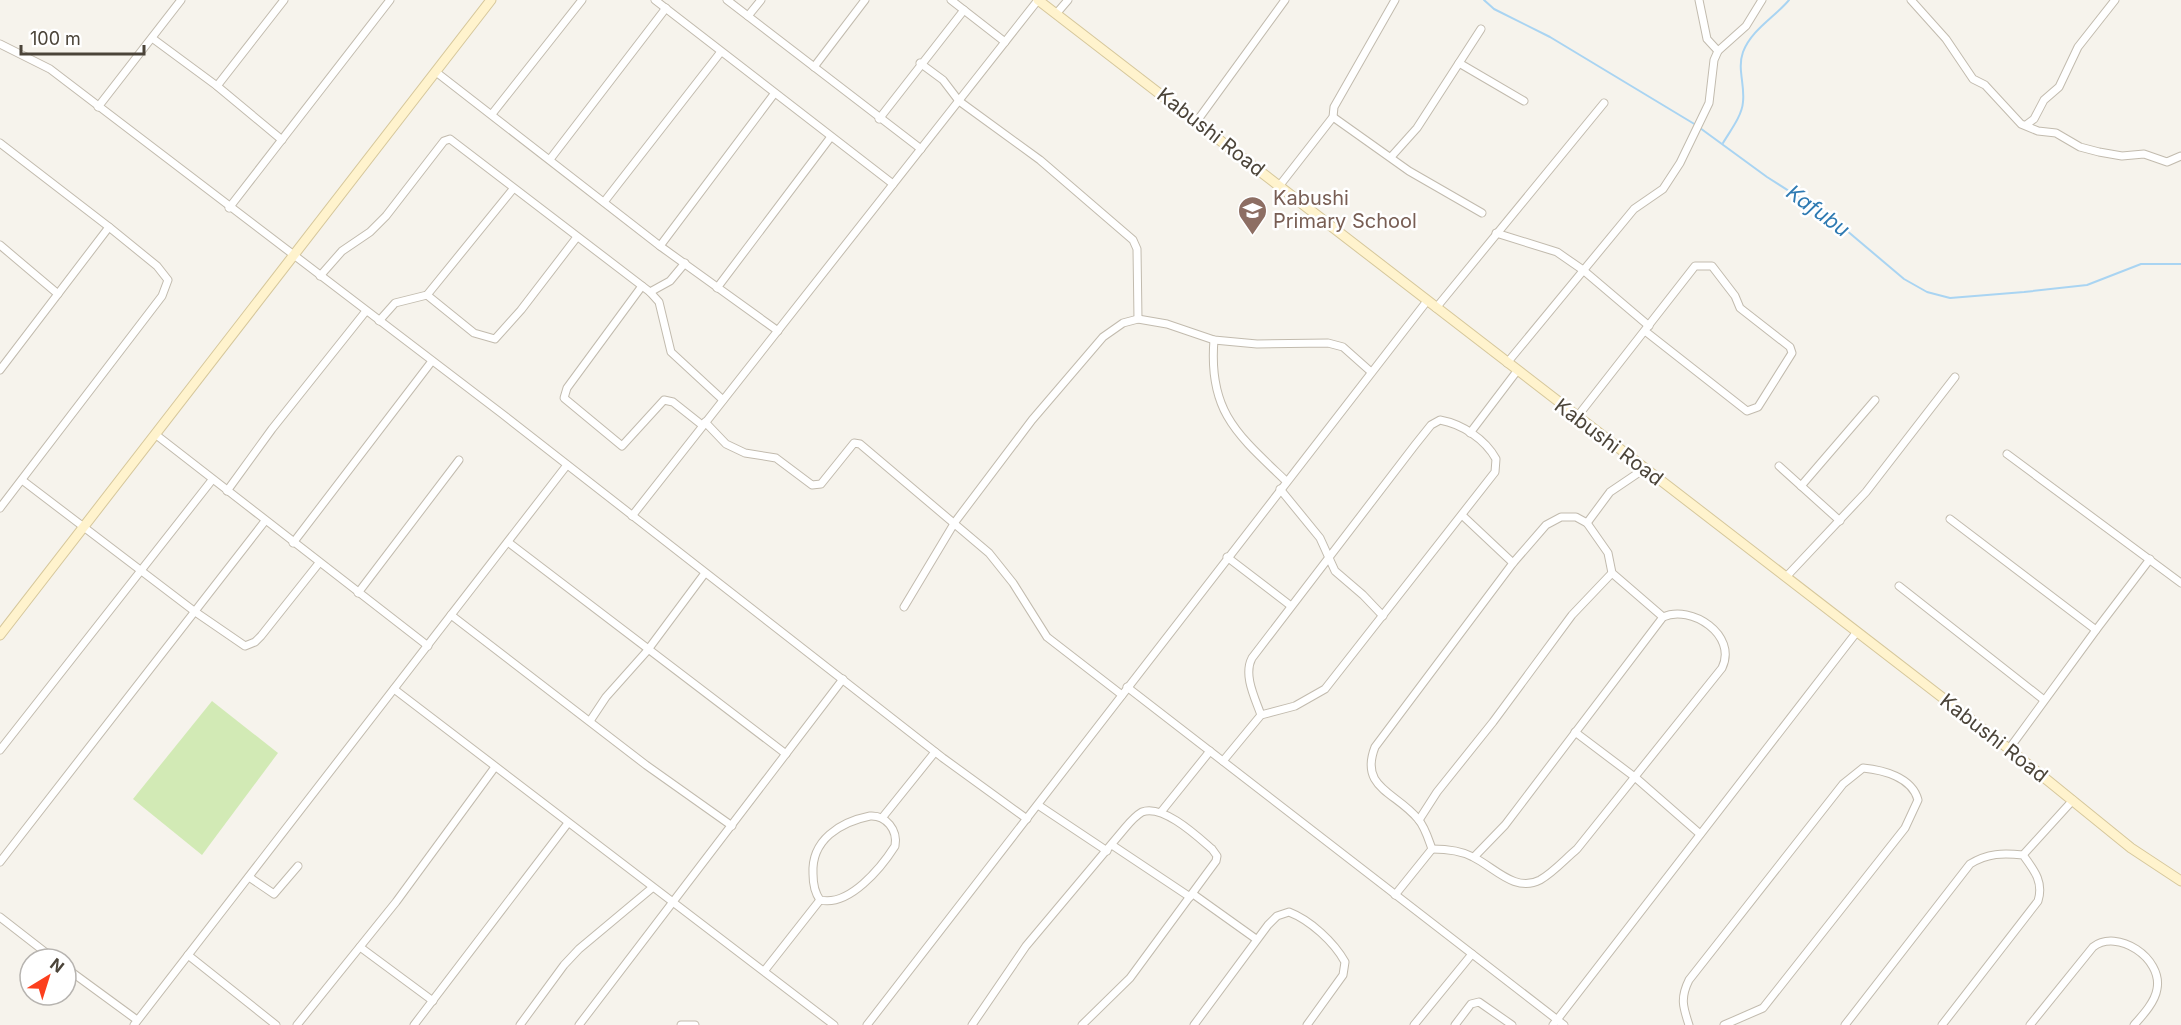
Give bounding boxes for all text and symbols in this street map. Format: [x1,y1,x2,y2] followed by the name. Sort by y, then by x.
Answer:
[21,18,144,56] scale bar
[30,28,81,49] text: 100 m
[1152,83,1270,181] street label: Kabushi Road
[1782,179,1855,242] water label: Kafubu
[1273,186,1417,233] place label: Kabushi Primary School
[1236,194,1268,236] school or university icon: Kabushi Primary School
[1550,393,1668,491] street label: Kabushi Road
[1935,689,2053,787] street label: Kabushi Road
[18,947,78,1007] north arrow
[46,954,68,977] text: N

